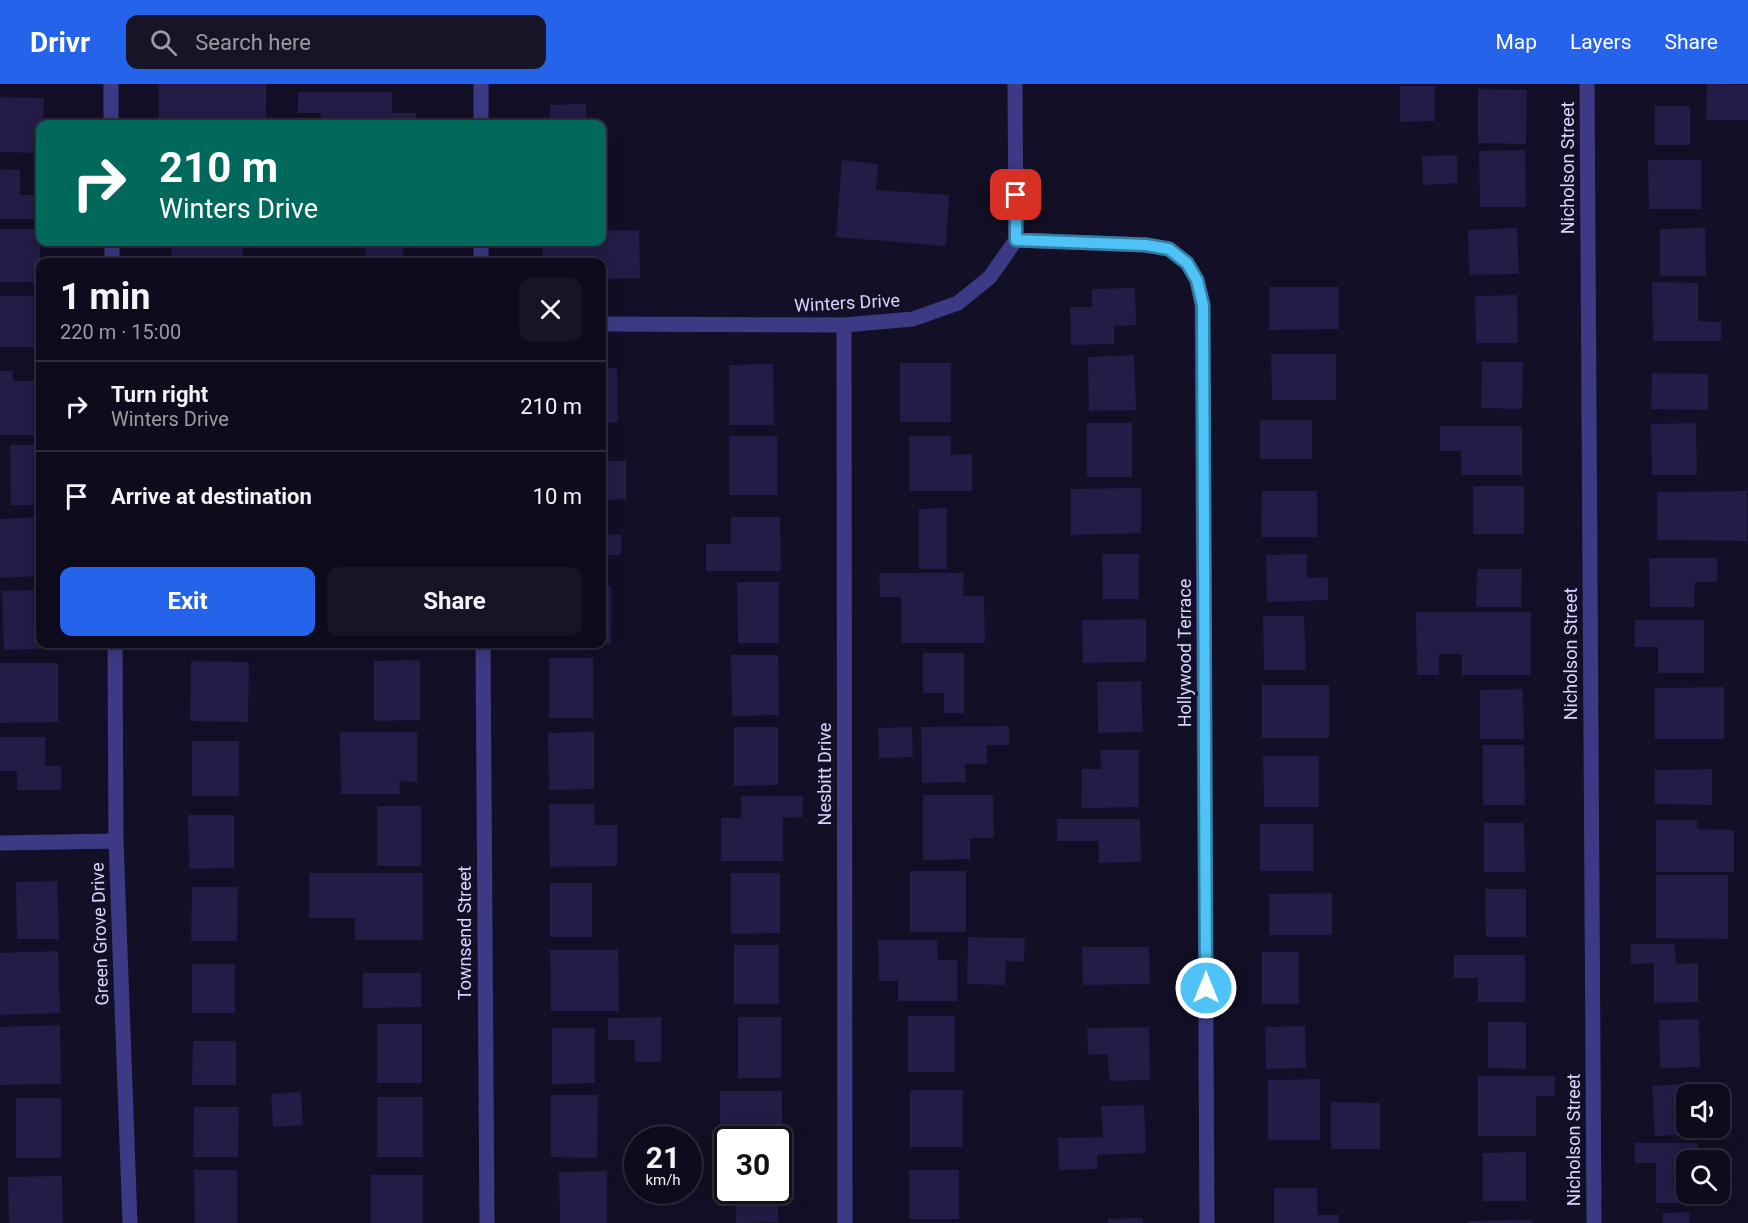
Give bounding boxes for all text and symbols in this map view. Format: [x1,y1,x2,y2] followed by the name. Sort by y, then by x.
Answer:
[126,15,546,69] search box
[30,26,90,59] text: Drivr
[147,26,180,59] icon: search
[195,30,311,55] text: Search here
[1495,30,1537,54] text: Map
[1570,30,1631,54] text: Layers
[1664,30,1718,54] text: Share
[1557,102,1578,234] street label: Nicholson Street
[159,143,278,192] text: 210 m
[60,144,138,222] icon: right
[990,169,1041,220] pin
[999,178,1032,211] icon: arrive
[159,193,318,225] text: Winters Drive
[60,276,151,318] text: 1 min
[519,278,582,341] button: close
[793,289,900,316] street label: Winters Drive
[60,320,181,344] text: 220 m · 15:00
[111,382,208,407] text: Turn right
[60,390,93,423] icon: right
[520,394,582,419] text: 210 m
[111,407,229,431] text: Winters Drive
[60,480,93,513] icon: arrive
[111,484,312,509] text: Arrive at destination
[533,484,582,509] text: 10 m
[60,567,315,636] button: Exit
[327,567,582,636] button: Share
[1174,579,1195,727] street label: Hollywood Terrace
[1560,588,1581,720] street label: Nicholson Street
[814,723,835,825] street label: Nesbitt Drive
[87,862,112,1006] street label: Green Grove Drive
[454,866,475,1000] street label: Townsend Street
[1174,956,1238,1020] position arrow
[1563,1074,1584,1206] street label: Nicholson Street
[1676,1084,1730,1204] map controls
[1676,1084,1730,1138] button: sound
[714,1126,792,1204] speed limit sign: 30
[646,1140,680,1175] text: 21
[1676,1150,1730,1204] button: search
[645,1171,681,1189] text: km/h

